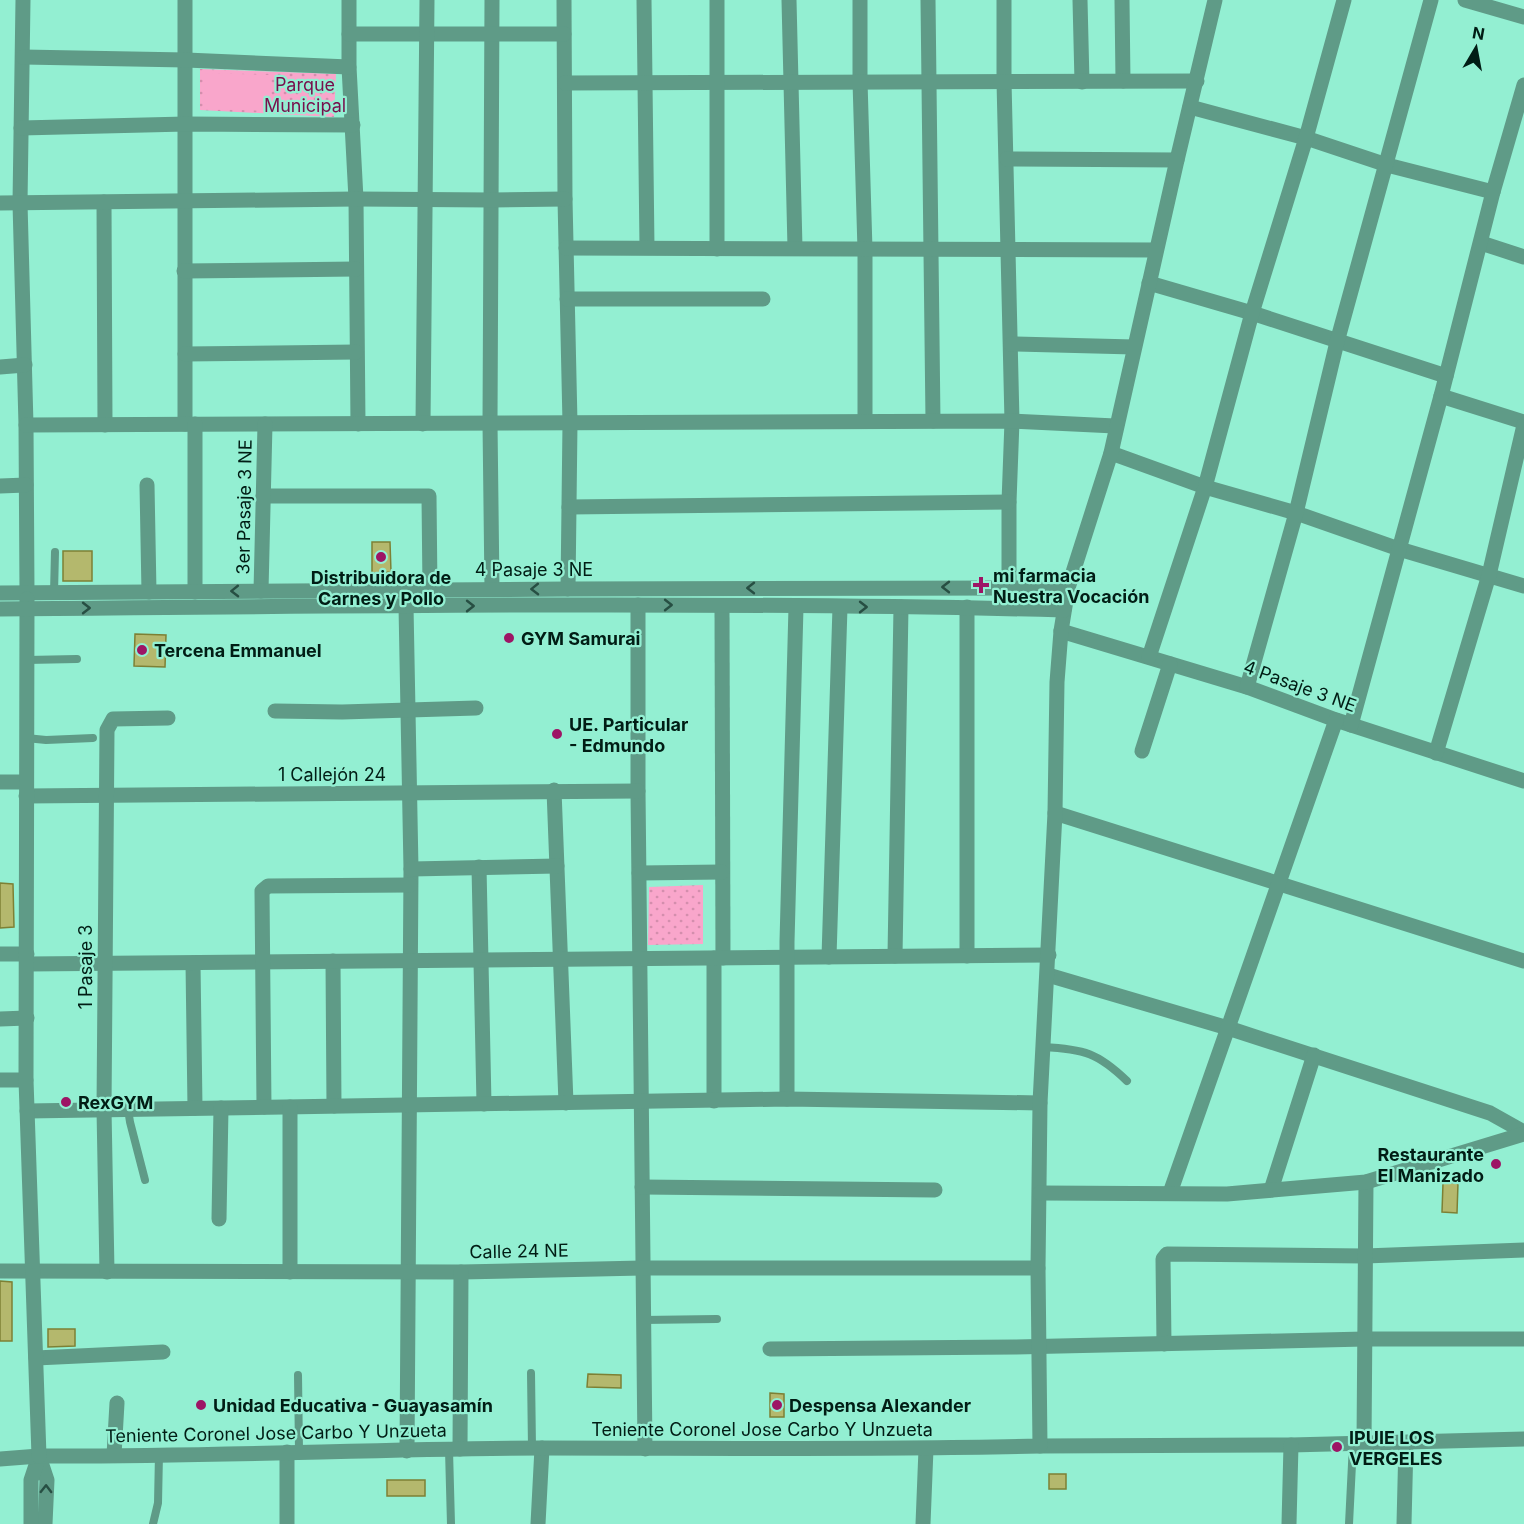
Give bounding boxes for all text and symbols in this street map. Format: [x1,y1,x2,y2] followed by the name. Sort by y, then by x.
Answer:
[1446,18,1506,78] north arrow
[1471,22,1486,44] text: N
[264,74,346,116] park label: Parque Municipal
[232,439,256,575] street label: 3er Pasaje 3 NE
[374,550,388,564] marker: Distribuidora de Carnes y Pollo
[475,559,593,580] street label: 4 Pasaje 3 NE
[993,565,1149,607] place label: mi farmacia Nuestra Vocación
[311,567,452,609] place label: Distribuidora de Carnes y Pollo
[974,578,988,592] marker: mi farmacia Nuestra Vocación
[942,581,951,593] one-way arrow
[747,582,756,594] one-way arrow
[531,583,540,595] one-way arrow
[231,585,240,598] one-way arrow
[664,599,673,612] one-way arrow
[465,600,474,612] one-way arrow
[859,601,868,613] one-way arrow
[81,602,90,615] one-way arrow
[521,628,640,649] place label: GYM Samurai
[502,631,516,645] marker: GYM Samurai
[154,640,322,661] place label: Tercena Emmanuel
[135,643,149,657] marker: Tercena Emmanuel
[1241,656,1359,716] street label: 4 Pasaje 3 NE
[569,714,688,756] place label: UE. Particular - Edmundo
[550,727,564,741] marker: UE. Particular - Edmundo
[278,764,386,785] street label: 1 Callejón 24
[75,925,96,1009] street label: 1 Pasaje 3
[78,1092,153,1113] place label: RexGYM
[59,1095,73,1109] marker: RexGYM
[1377,1144,1484,1186] place label: Restaurante El Manizado
[1489,1157,1503,1171] marker: Restaurante El Manizado
[469,1240,569,1262] street label: Calle 24 NE
[213,1395,493,1416] place label: Unidad Educativa - Guayasamín
[789,1395,971,1416] place label: Despensa Alexander
[194,1398,208,1412] marker: Unidad Educativa - Guayasamín
[770,1398,784,1412] marker: Despensa Alexander
[591,1419,933,1440] street label: Teniente Coronel Jose Carbo Y Unzueta
[105,1420,447,1446] street label: Teniente Coronel Jose Carbo Y Unzueta
[1349,1427,1443,1469] place label: IPUIE LOS VERGELES
[1330,1440,1344,1454] marker: IPUIE LOS VERGELES
[40,1485,52,1494] one-way arrow

